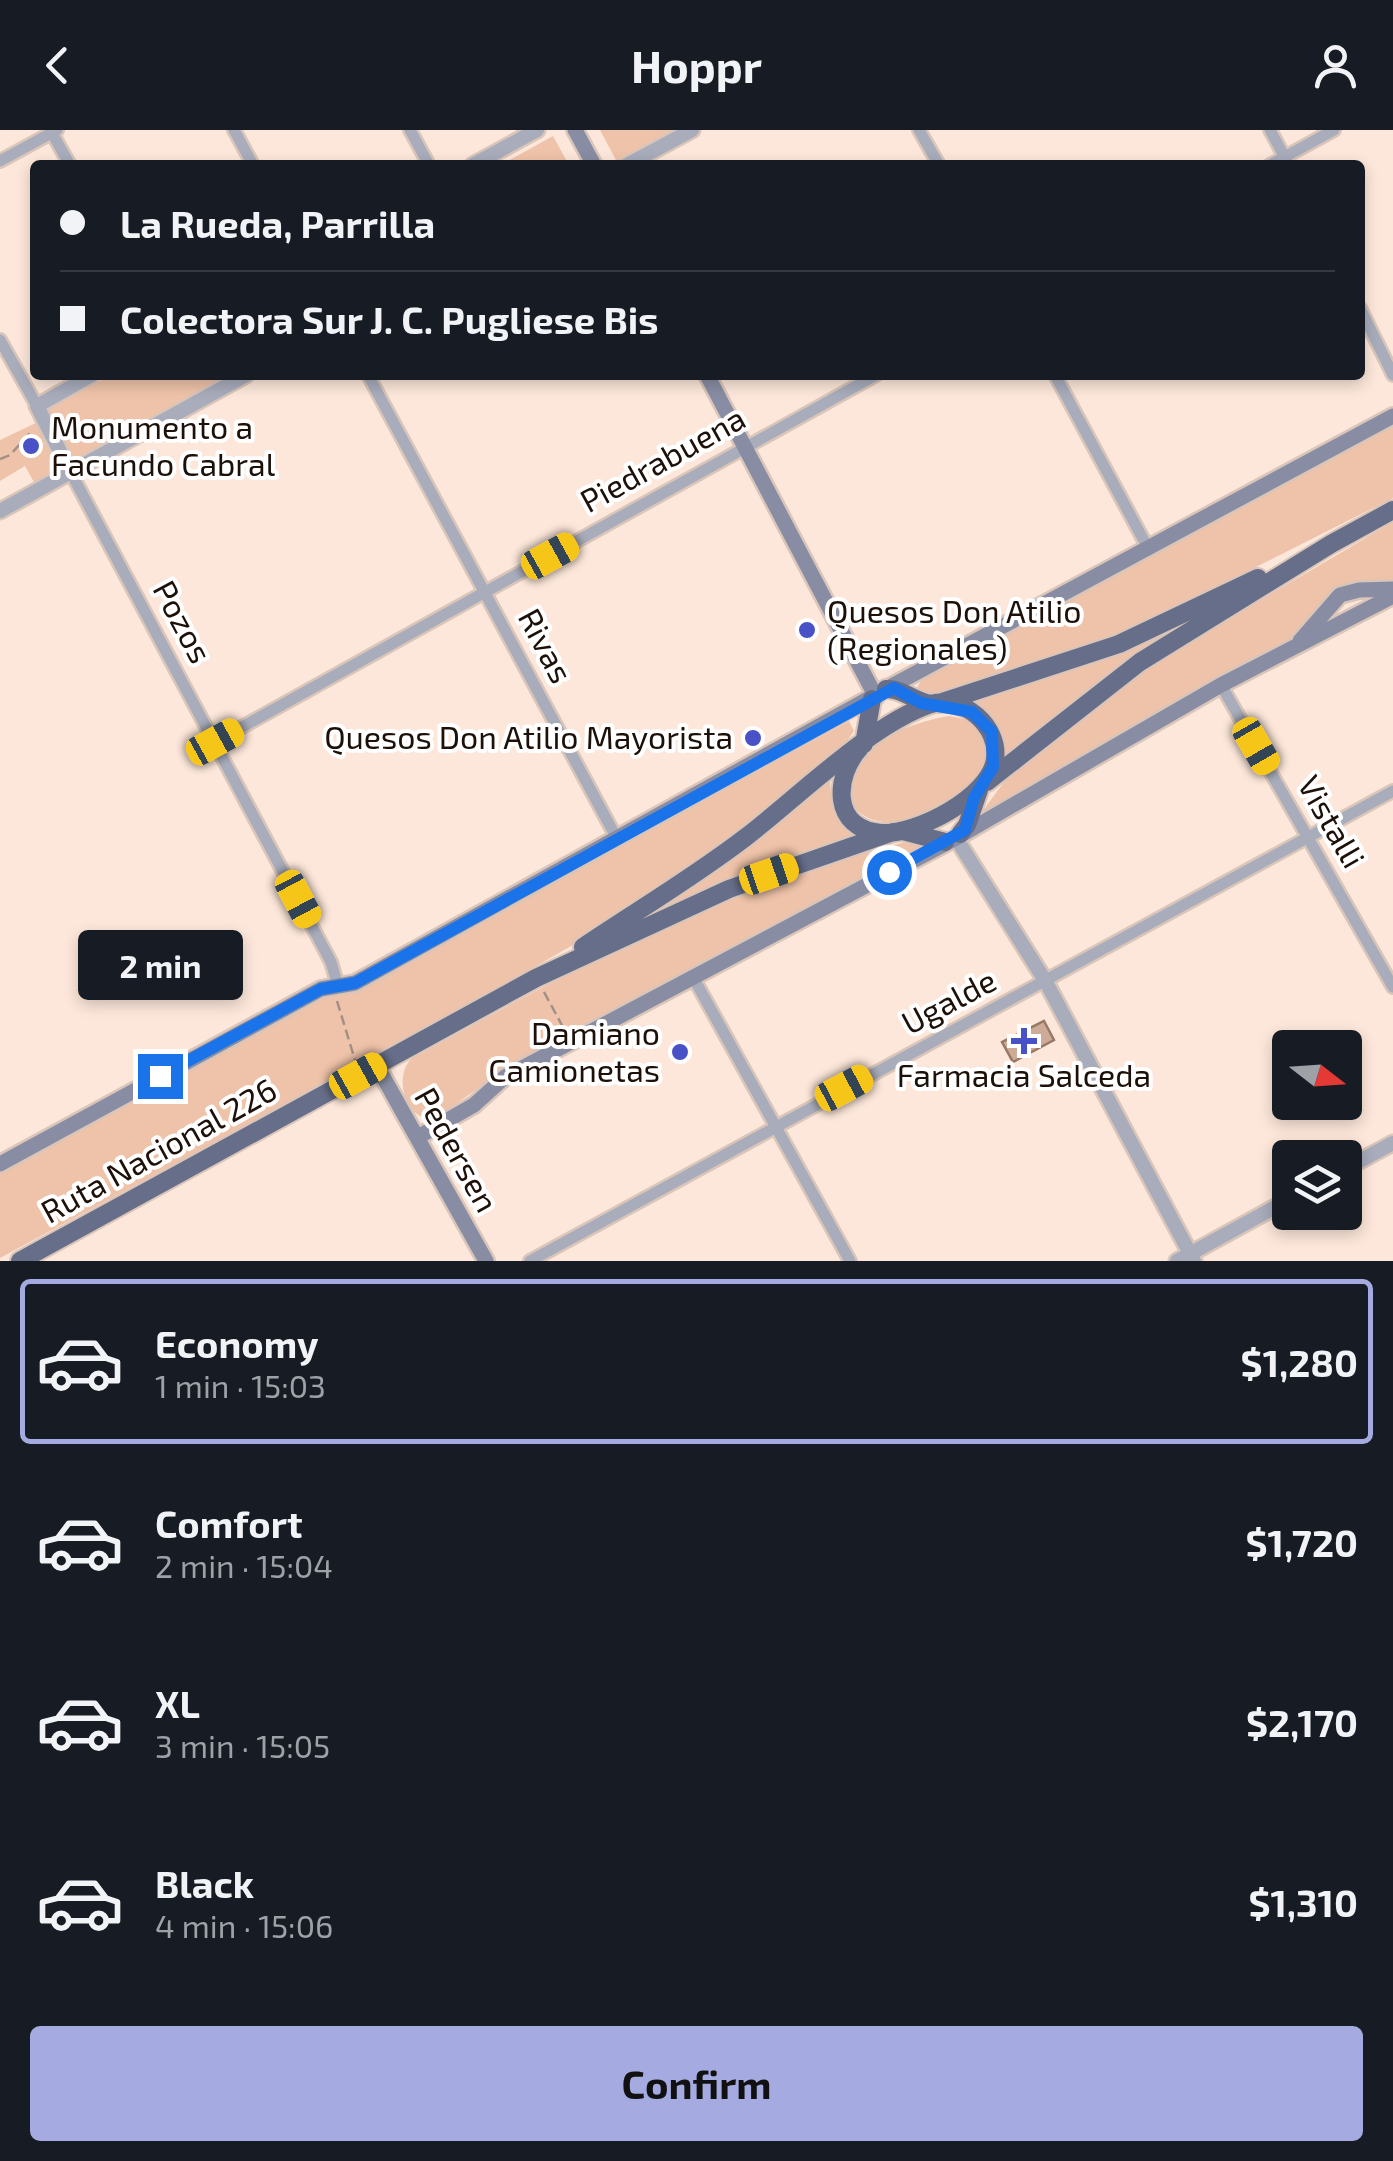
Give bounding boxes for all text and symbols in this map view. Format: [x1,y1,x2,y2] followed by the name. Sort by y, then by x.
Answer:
[30,38,85,93] icon: back
[631,38,762,92] text: Hoppr
[1308,38,1363,93] icon: person
[120,200,435,246] text: La Rueda, Parrilla
[120,296,658,342] text: Colectora Sur J. C. Pugliese Bis
[573,397,751,519] street label: Piedrabuena
[51,407,276,482] place label: Monumento a Facundo Cabral
[20,435,42,457] marker: Monumento a Facundo Cabral
[516,528,584,584] car
[146,573,221,669] street label: Pozos
[827,591,1081,666] place label: Quesos Don Atilio (Regionales)
[512,602,582,689] street label: Rivas
[796,619,818,641] marker: Quesos Don Atilio (Regionales)
[1228,713,1284,779] car
[181,714,249,770] car
[324,717,733,756] place label: Quesos Don Atilio Mayorista
[742,727,764,749] marker: Quesos Don Atilio Mayorista
[1291,768,1374,874] street label: Vistalli
[736,850,802,898] car
[867,850,912,895] route start
[271,865,325,933] car
[78,931,242,1001] callout: 2 min
[120,946,201,984] text: 2 min
[894,960,1002,1041] street label: Ugalde
[488,1013,660,1088] place label: Damiano Camionetas
[1013,1030,1035,1052] marker: Farmacia Salceda
[1272,1030,1362,1120] north arrow
[1272,1030,1362,1230] map controls
[669,1041,691,1063] marker: Damiano Camionetas
[324,1048,392,1104] car
[138,1054,183,1099] route end
[897,1055,1151,1093] place label: Farmacia Salceda
[810,1061,878,1115] car
[34,1069,282,1230] street label: Ruta Nacional 226
[408,1080,507,1218] street label: Pedersen
[1272,1140,1362,1230] button: layers
[35,1317,125,1407] icon: car
[155,1320,319,1366] text: Economy
[1241,1339,1358,1385] text: $1,280
[155,1366,326,1404] text: 1 min · 15:03
[35,1497,125,1587] icon: car
[155,1500,303,1546] text: Comfort
[1245,1519,1358,1565] text: $1,720
[155,1546,333,1584] text: 2 min · 15:04
[35,1677,125,1767] icon: car
[155,1680,200,1726] text: XL
[1246,1699,1358,1745] text: $2,170
[155,1726,330,1764] text: 3 min · 15:05
[35,1857,125,1947] icon: car
[155,1860,254,1906] text: Black
[1248,1879,1358,1925] text: $1,310
[155,1906,333,1944] text: 4 min · 15:06
[30,2026,1363,2141] button: Confirm

